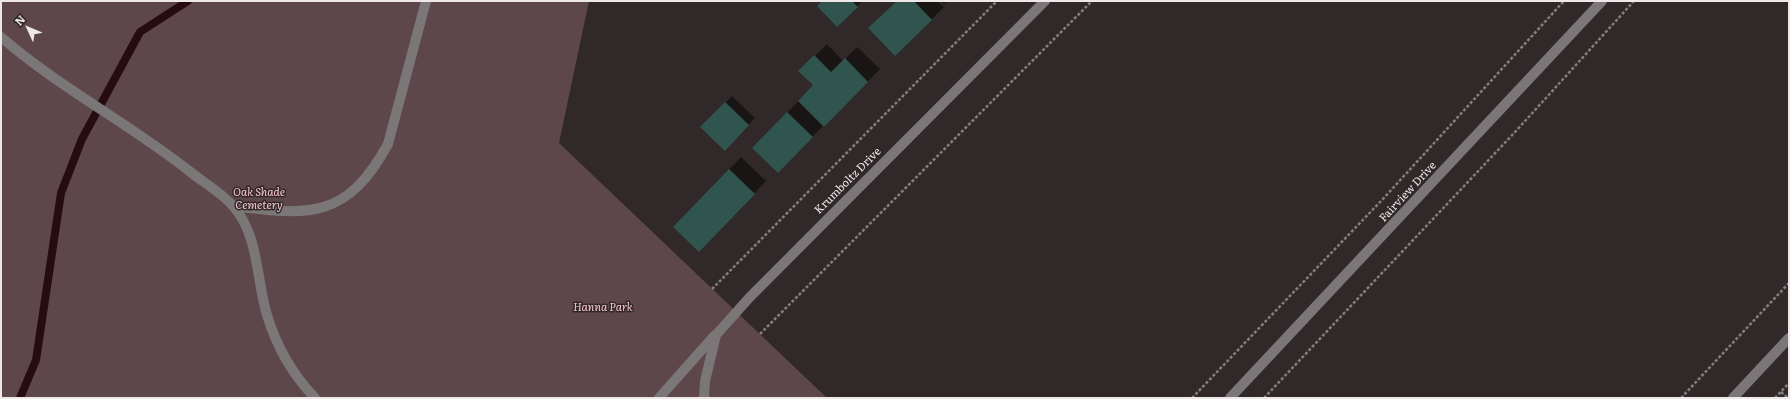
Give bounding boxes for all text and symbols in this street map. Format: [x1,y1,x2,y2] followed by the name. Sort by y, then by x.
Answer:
[8,8,48,48] north arrow
[10,11,28,29] text: N
[812,145,884,217] street label: Krumboltz Drive
[1377,159,1439,225] street label: Fairview Drive
[233,186,285,212] park label: Oak Shade Cemetery
[573,301,633,315] park label: Hanna Park

